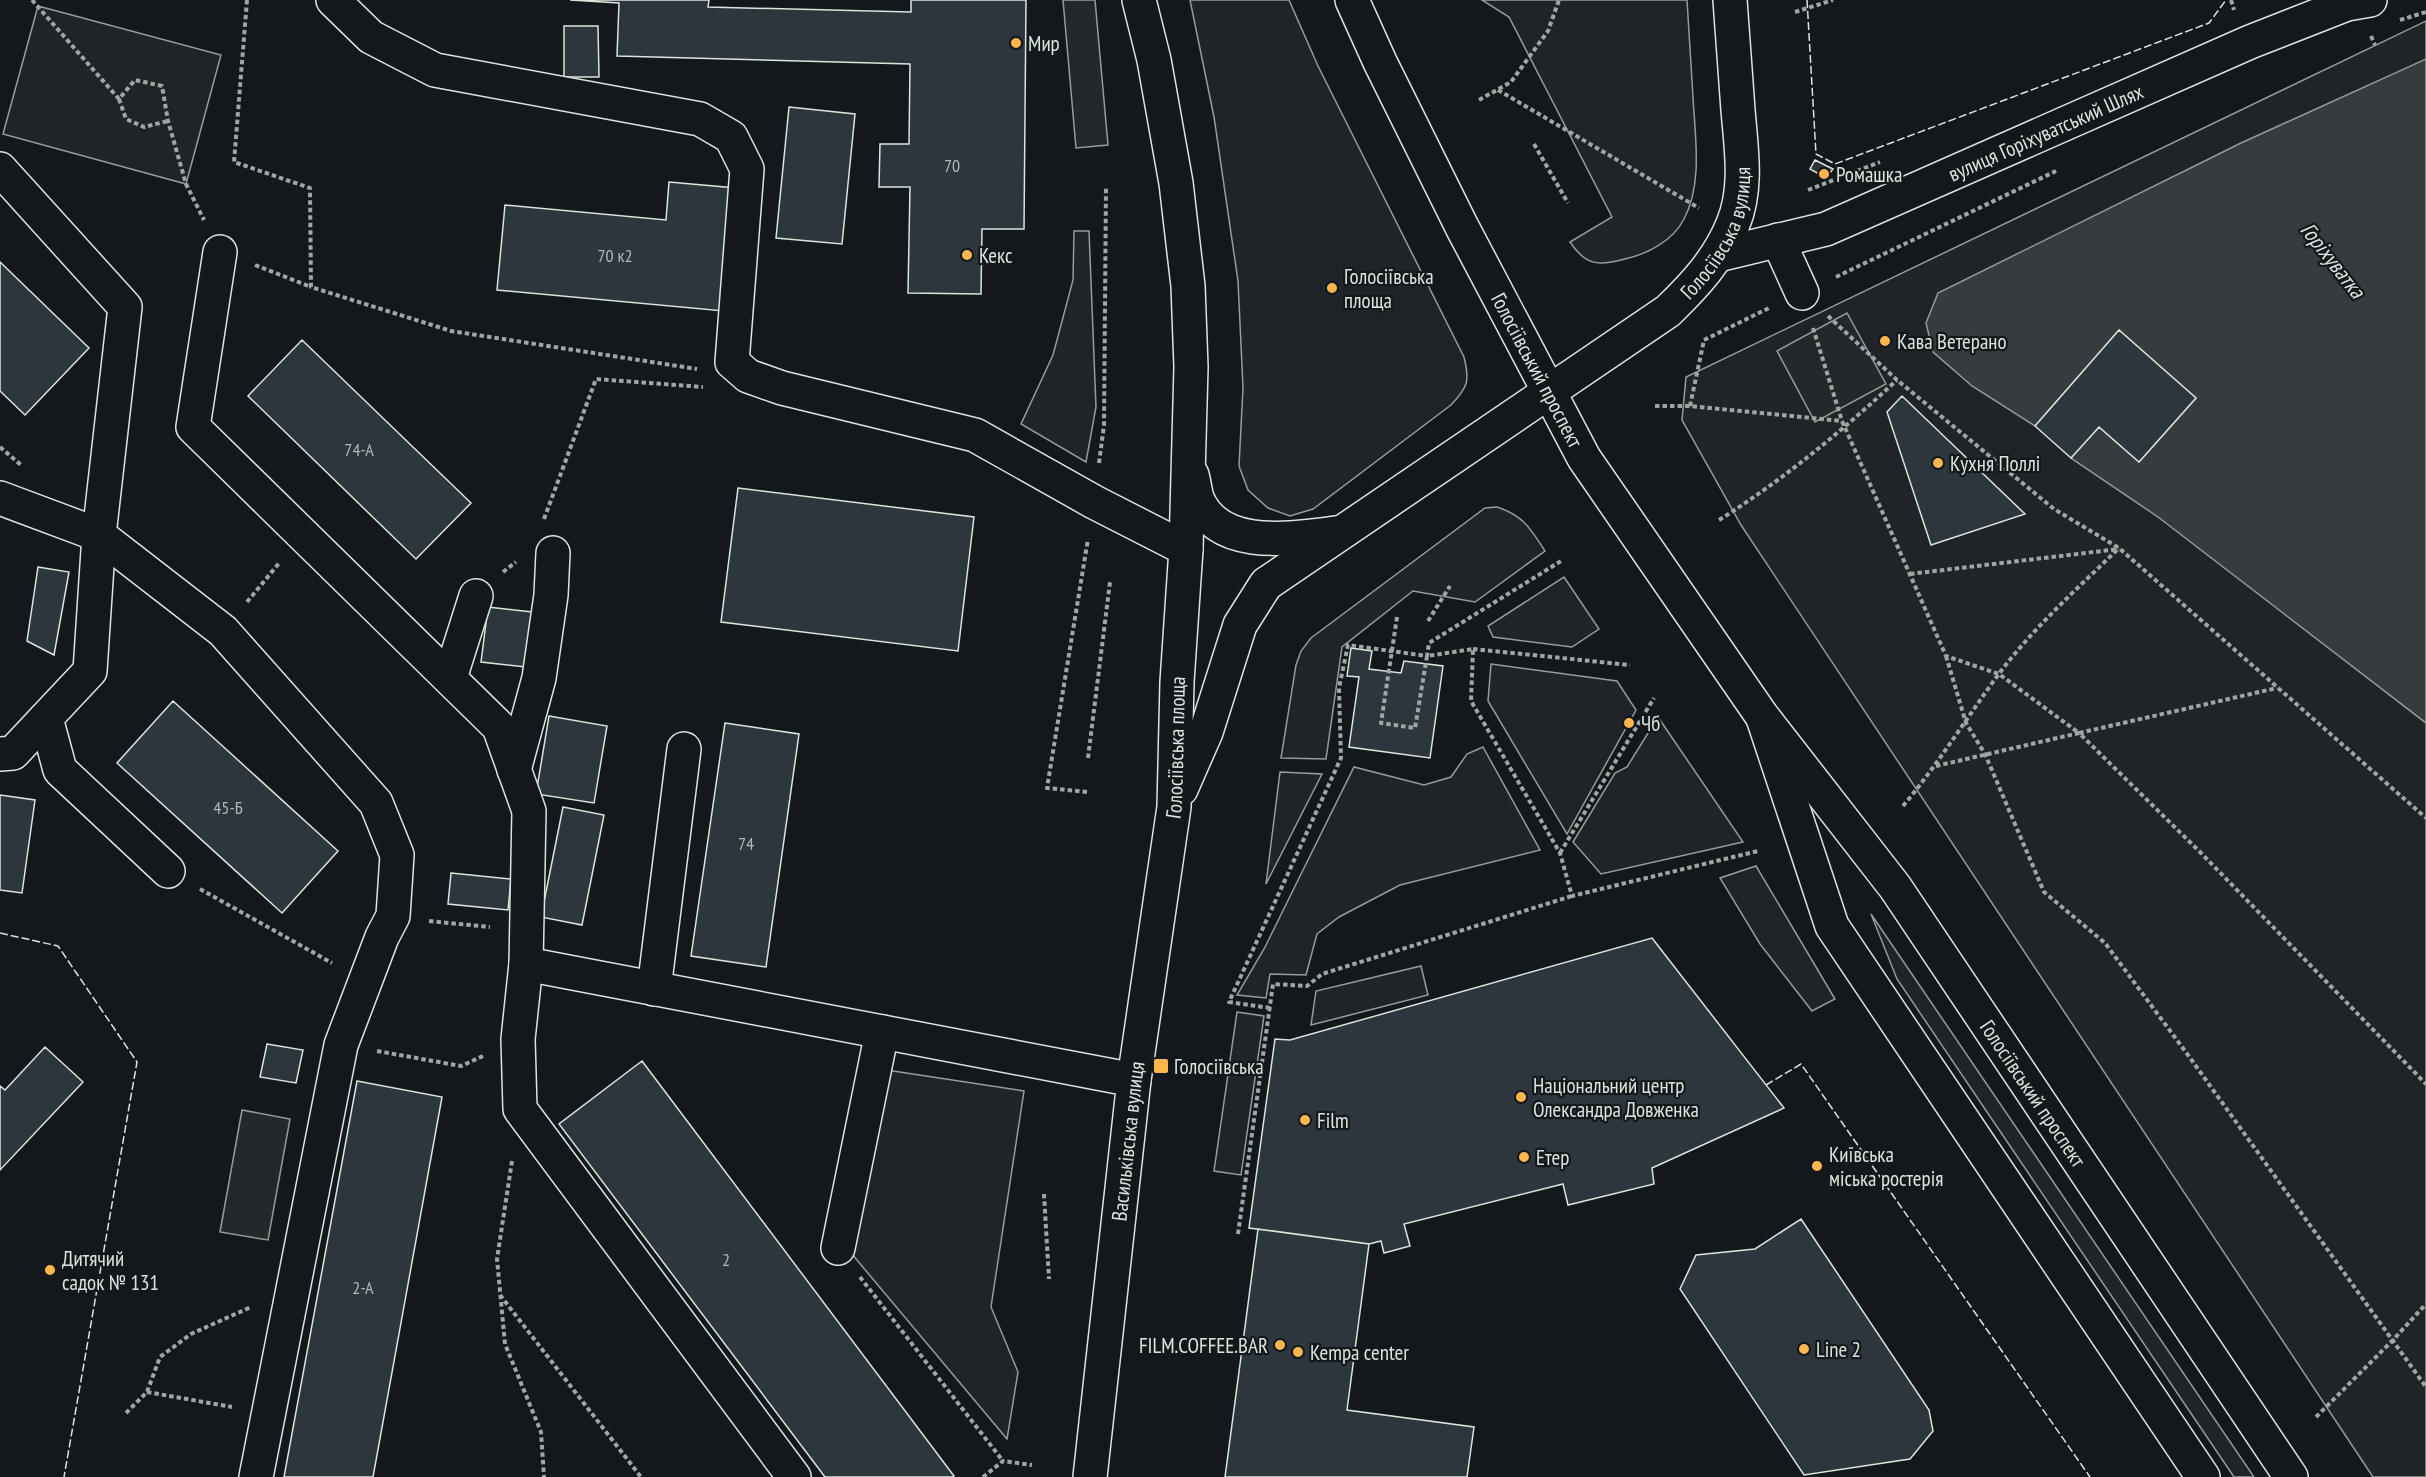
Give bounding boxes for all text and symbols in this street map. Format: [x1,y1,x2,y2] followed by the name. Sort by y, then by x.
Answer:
[1028,30,1060,57] place label: Мир
[1009,36,1023,50] marker: Мир
[1944,77,2148,187] street label: вулиця Горіхуватський Шлях
[944,154,960,177] house number: 70
[1836,161,1902,188] place label: Ромашка
[1674,167,1756,305] street label: Голосіївська вулиця
[1817,167,1831,181] marker: Ромашка
[2295,216,2372,305] water label: Горіхуватка
[979,242,1013,269] place label: Кекс
[597,244,633,267] house number: 70 к2
[960,248,974,262] marker: Кекс
[1344,263,1434,314] place label: Голосіївська площа
[1325,281,1339,295] marker: Голосіївська площа
[1486,288,1590,452] street label: Голосіївський проспект
[1897,328,2007,355] place label: Кава Ветерано
[1878,334,1892,348] marker: Кава Ветерано
[344,438,374,461] house number: 74-А
[1950,450,2040,477] place label: Кухня Поллі
[1931,456,1945,470] marker: Кухня Поллі
[1159,675,1191,820] street label: Голосіївська площа
[1641,710,1660,737] place label: Чб
[1622,716,1636,730] marker: Чб
[213,796,243,819] house number: 45-Б
[738,832,754,855] house number: 74
[1974,1015,2093,1172] street label: Голосіївський проспект
[1174,1053,1264,1080] place label: Голосіївська
[1152,1057,1170,1075] marker: Голосіївська
[1105,1059,1150,1222] street label: Васильківська вулиця
[1533,1072,1699,1123] place label: Національний центр Олександра Довженка
[1514,1090,1528,1104] marker: Національний центр Олександра Довженка
[1317,1107,1349,1134] place label: Film
[1298,1113,1312,1127] marker: Film
[1829,1141,1943,1192] place label: Київська міська ростерія
[1536,1144,1569,1171] place label: Етер
[1517,1150,1531,1164] marker: Етер
[1810,1159,1824,1173] marker: Київська міська ростерія
[62,1245,159,1296] place label: Дитячий садок № 131
[722,1248,730,1271] house number: 2
[43,1263,57,1277] marker: Дитячий садок № 131
[352,1276,374,1299] house number: 2-А
[1139,1332,1268,1359] place label: FILM.COFFEE.BAR
[1816,1336,1861,1363] place label: Line 2
[1273,1338,1287,1352] marker: FILM.COFFEE.BAR
[1310,1339,1409,1366] place label: Kempa center
[1797,1342,1811,1356] marker: Line 2
[1291,1345,1305,1359] marker: Kempa center

